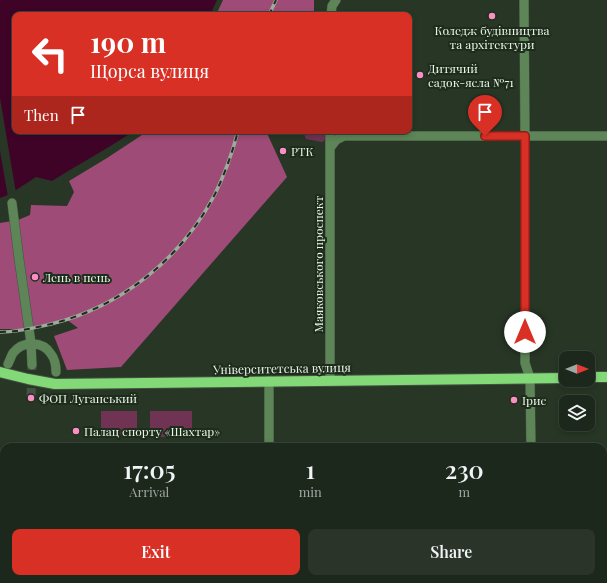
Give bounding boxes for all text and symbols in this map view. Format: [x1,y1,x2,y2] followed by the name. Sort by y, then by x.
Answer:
[487,11,497,21] marker: Коледж будівництва та архітектури
[435,22,549,52] place label: Коледж будівництва та архітектури
[90,23,166,60] text: 190 m
[24,28,76,80] icon: left
[90,59,209,83] text: Щорса вулиця
[428,60,514,90] place label: Дитячий садок-ясла №71
[415,70,425,80] marker: Дитячий садок-ясла №71
[468,95,502,136] pin
[474,101,496,123] icon: arrive
[67,104,89,126] icon: arrive
[24,105,59,125] text: Then
[291,143,314,159] place label: РТК
[278,146,288,156] marker: РТК
[310,195,326,332] street label: Маяковського проспект
[42,269,110,285] place label: Лень в пень
[30,272,40,282] marker: Лень в пень
[504,311,546,353] position arrow
[559,351,595,387] north arrow
[559,351,595,431] map controls
[212,359,352,377] street label: Університетська вулиця
[39,390,138,406] place label: ФОП Луганський
[522,392,546,408] place label: Ірис
[26,393,36,403] marker: ФОП Луганський
[509,395,519,405] marker: Ірис
[559,395,595,431] button: layers
[84,423,220,439] place label: Палац спорту «Шахтар»
[71,426,81,436] marker: Палац спорту «Шахтар»
[123,453,175,485] text: 17:05
[306,453,315,485] text: 1
[445,453,484,485] text: 230
[129,483,169,500] text: Arrival
[299,483,322,500] text: min
[459,483,470,500] text: m
[12,529,300,575] button: Exit
[308,529,595,575] button: Share

